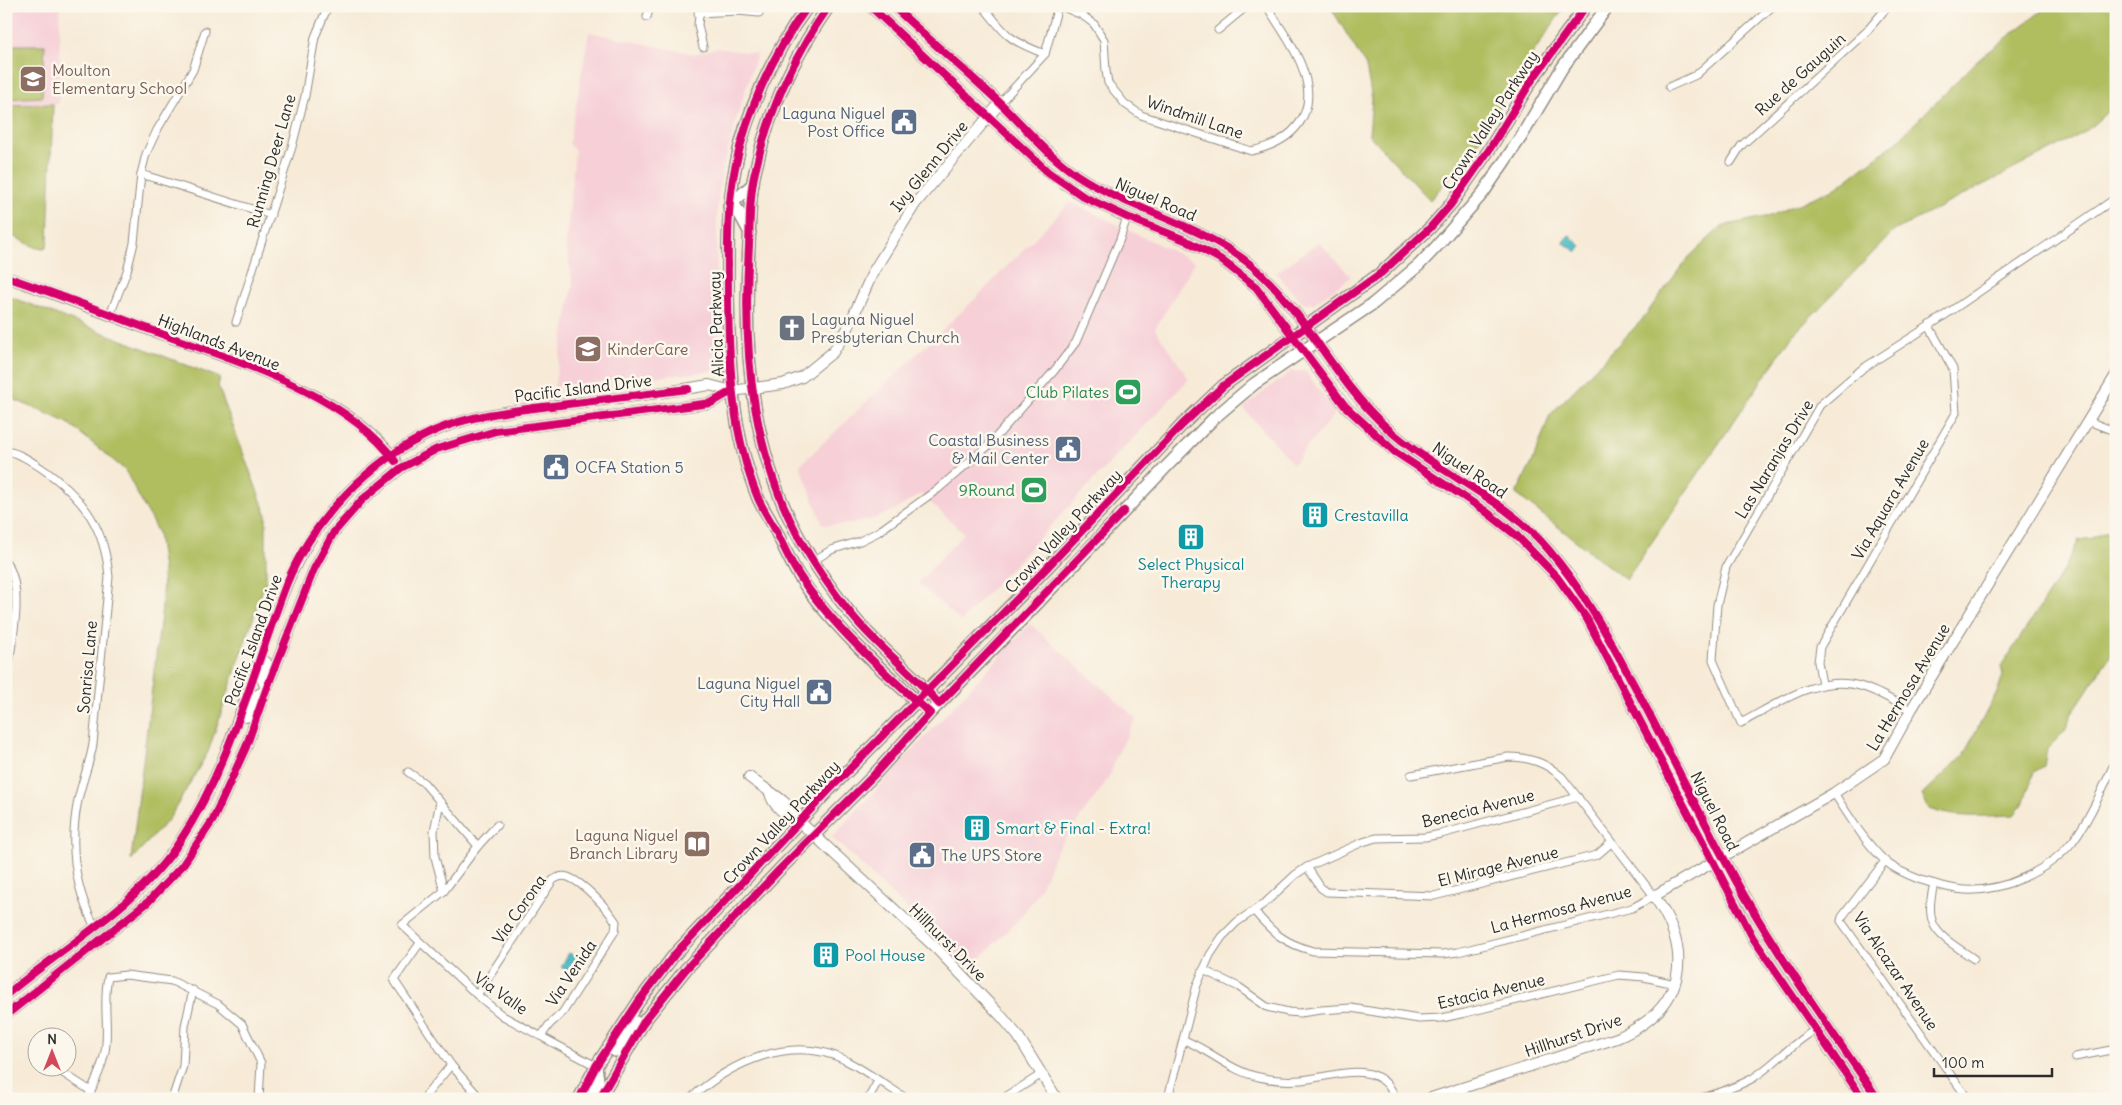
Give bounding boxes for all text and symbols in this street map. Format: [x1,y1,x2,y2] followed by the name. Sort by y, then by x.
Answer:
[1751,28,1849,120] street label: Rue de Gauguin
[1437,46,1543,194] street label: Crown Valley Parkway
[52,60,187,98] place label: Moulton Elementary School
[18,64,48,94] school or university icon: Moulton Elementary School
[1144,91,1246,143] street label: Windmill Lane
[242,92,300,230] street label: Running Deer Lane
[782,103,885,141] place label: Laguna Niguel Post Office
[889,107,919,137] public building icon: Laguna Niguel Post Office
[886,117,972,215] street label: Ivy Glenn Drive
[1112,173,1200,225] street label: Niguel Road
[704,271,728,377] street label: Alicia Parkway
[155,309,283,375] street label: Highlands Avenue
[811,309,959,347] place label: Laguna Niguel Presbyterian Church
[777,313,807,343] church icon: Laguna Niguel Presbyterian Church
[573,334,603,364] school or university icon: KinderCare
[607,339,688,359] place label: KinderCare
[513,370,653,406] street label: Pacific Island Drive
[1113,377,1143,407] sports icon: Club Pilates
[1026,382,1109,402] place label: Club Pilates
[1731,396,1817,522] street label: Las Naranjas Drive
[928,430,1049,468] place label: Coastal Business & Mail Center
[1053,434,1083,464] public building icon: Coastal Business & Mail Center
[1847,435,1933,563] street label: Via Aquara Avenue
[1429,438,1511,502] street label: Niguel Road
[541,452,571,482] public building icon: OCFA Station 5
[575,457,684,477] place label: OCFA Station 5
[1000,465,1126,597] street label: Crown Valley Parkway
[1019,475,1049,505] sports icon: 9Round
[959,480,1015,500] place label: 9Round
[1300,500,1330,530] building icon: Crestavilla
[1334,505,1409,525] place label: Crestavilla
[1176,522,1206,552] building icon: Select Physical Therapy
[1138,554,1244,592] place label: Select Physical Therapy
[220,572,286,708] street label: Pacific Island Drive
[73,620,101,714] street label: Sonrisa Lane
[1862,620,1954,754] street label: La Hermosa Avenue
[697,673,800,711] place label: Laguna Niguel City Hall
[804,677,834,707] public building icon: Laguna Niguel City Hall
[718,756,844,888] street label: Crown Valley Parkway
[1687,768,1743,854] street label: Niguel Road
[1420,784,1536,832] street label: Benecia Avenue
[962,813,992,843] building icon: Smart & Final - Extra!
[996,818,1151,838] place label: Smart & Final - Extra!
[569,825,678,863] place label: Laguna Niguel Branch Library
[682,829,712,859] library icon: Laguna Niguel Branch Library
[907,840,937,870] public building icon: The UPS Store
[1436,841,1560,891] street label: El Mirage Avenue
[941,845,1042,865] place label: The UPS Store
[488,871,550,947] street label: Via Corona
[1488,881,1634,937] street label: La Hermosa Avenue
[905,899,991,985] street label: Hillhurst Drive
[1849,908,1943,1034] street label: Via Alcazar Avenue
[541,936,601,1010] street label: Via Venida
[811,940,841,970] building icon: Pool House
[845,945,925,965] place label: Pool House
[470,967,532,1019] street label: Via Valle
[1435,969,1547,1013] street label: Estacia Avenue
[1522,1009,1624,1061] street label: Hillhurst Drive
[28,1028,78,1078] north arrow
[47,1030,57,1048] text: N
[1934,1045,2052,1077] scale bar
[1942,1053,1984,1072] text: 100 m

